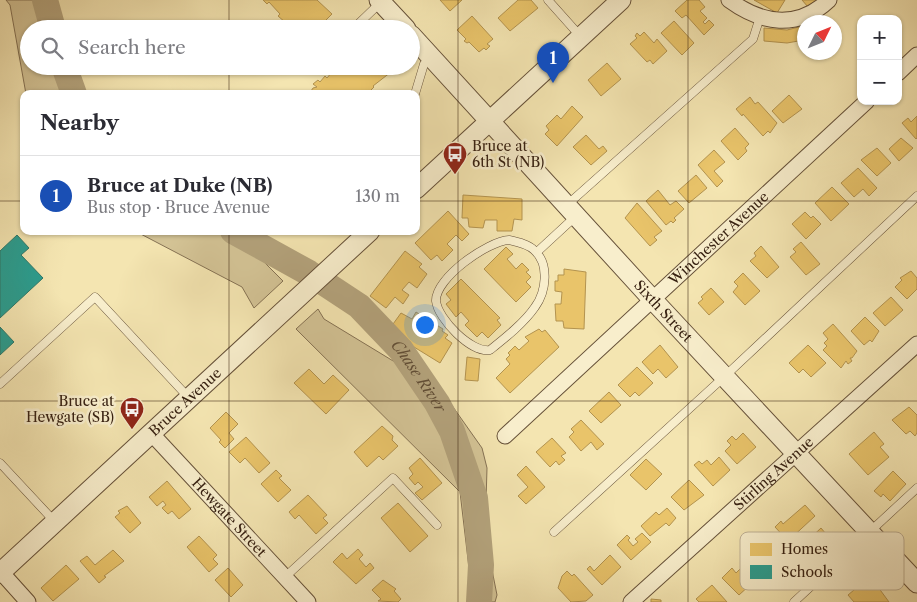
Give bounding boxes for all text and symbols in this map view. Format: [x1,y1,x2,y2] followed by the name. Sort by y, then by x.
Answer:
[797,15,842,60] north arrow
[857,15,902,105] map controls
[857,15,902,60] button: +
[20,20,420,75] search box
[38,34,66,62] icon: search
[78,36,186,59] text: Search here
[537,42,569,83] pin: 1
[857,60,902,105] button: −
[40,110,119,135] text: Nearby
[472,137,544,171] place label: Bruce at 6th St (NB)
[442,141,468,175] bus stop icon: Bruce at 6th St (NB)
[87,174,272,197] text: Bruce at Duke (NB)
[52,186,60,206] text: 1
[355,186,400,206] text: 130 m
[664,188,772,290] street label: Winchester Avenue
[87,197,270,217] text: Bus stop · Bruce Avenue
[630,276,696,346] street label: Sixth Street
[412,312,438,338] your location
[387,336,451,416] water label: Chase River
[145,364,225,440] street label: Bruce Avenue
[26,392,114,426] place label: Bruce at Hewgate (SB)
[119,396,145,430] bus stop icon: Bruce at Hewgate (SB)
[730,433,817,514] street label: Stirling Avenue
[188,474,270,561] street label: Hewgate Street
[740,532,904,590] legend
[781,540,828,558] text: Homes
[781,563,833,581] text: Schools

